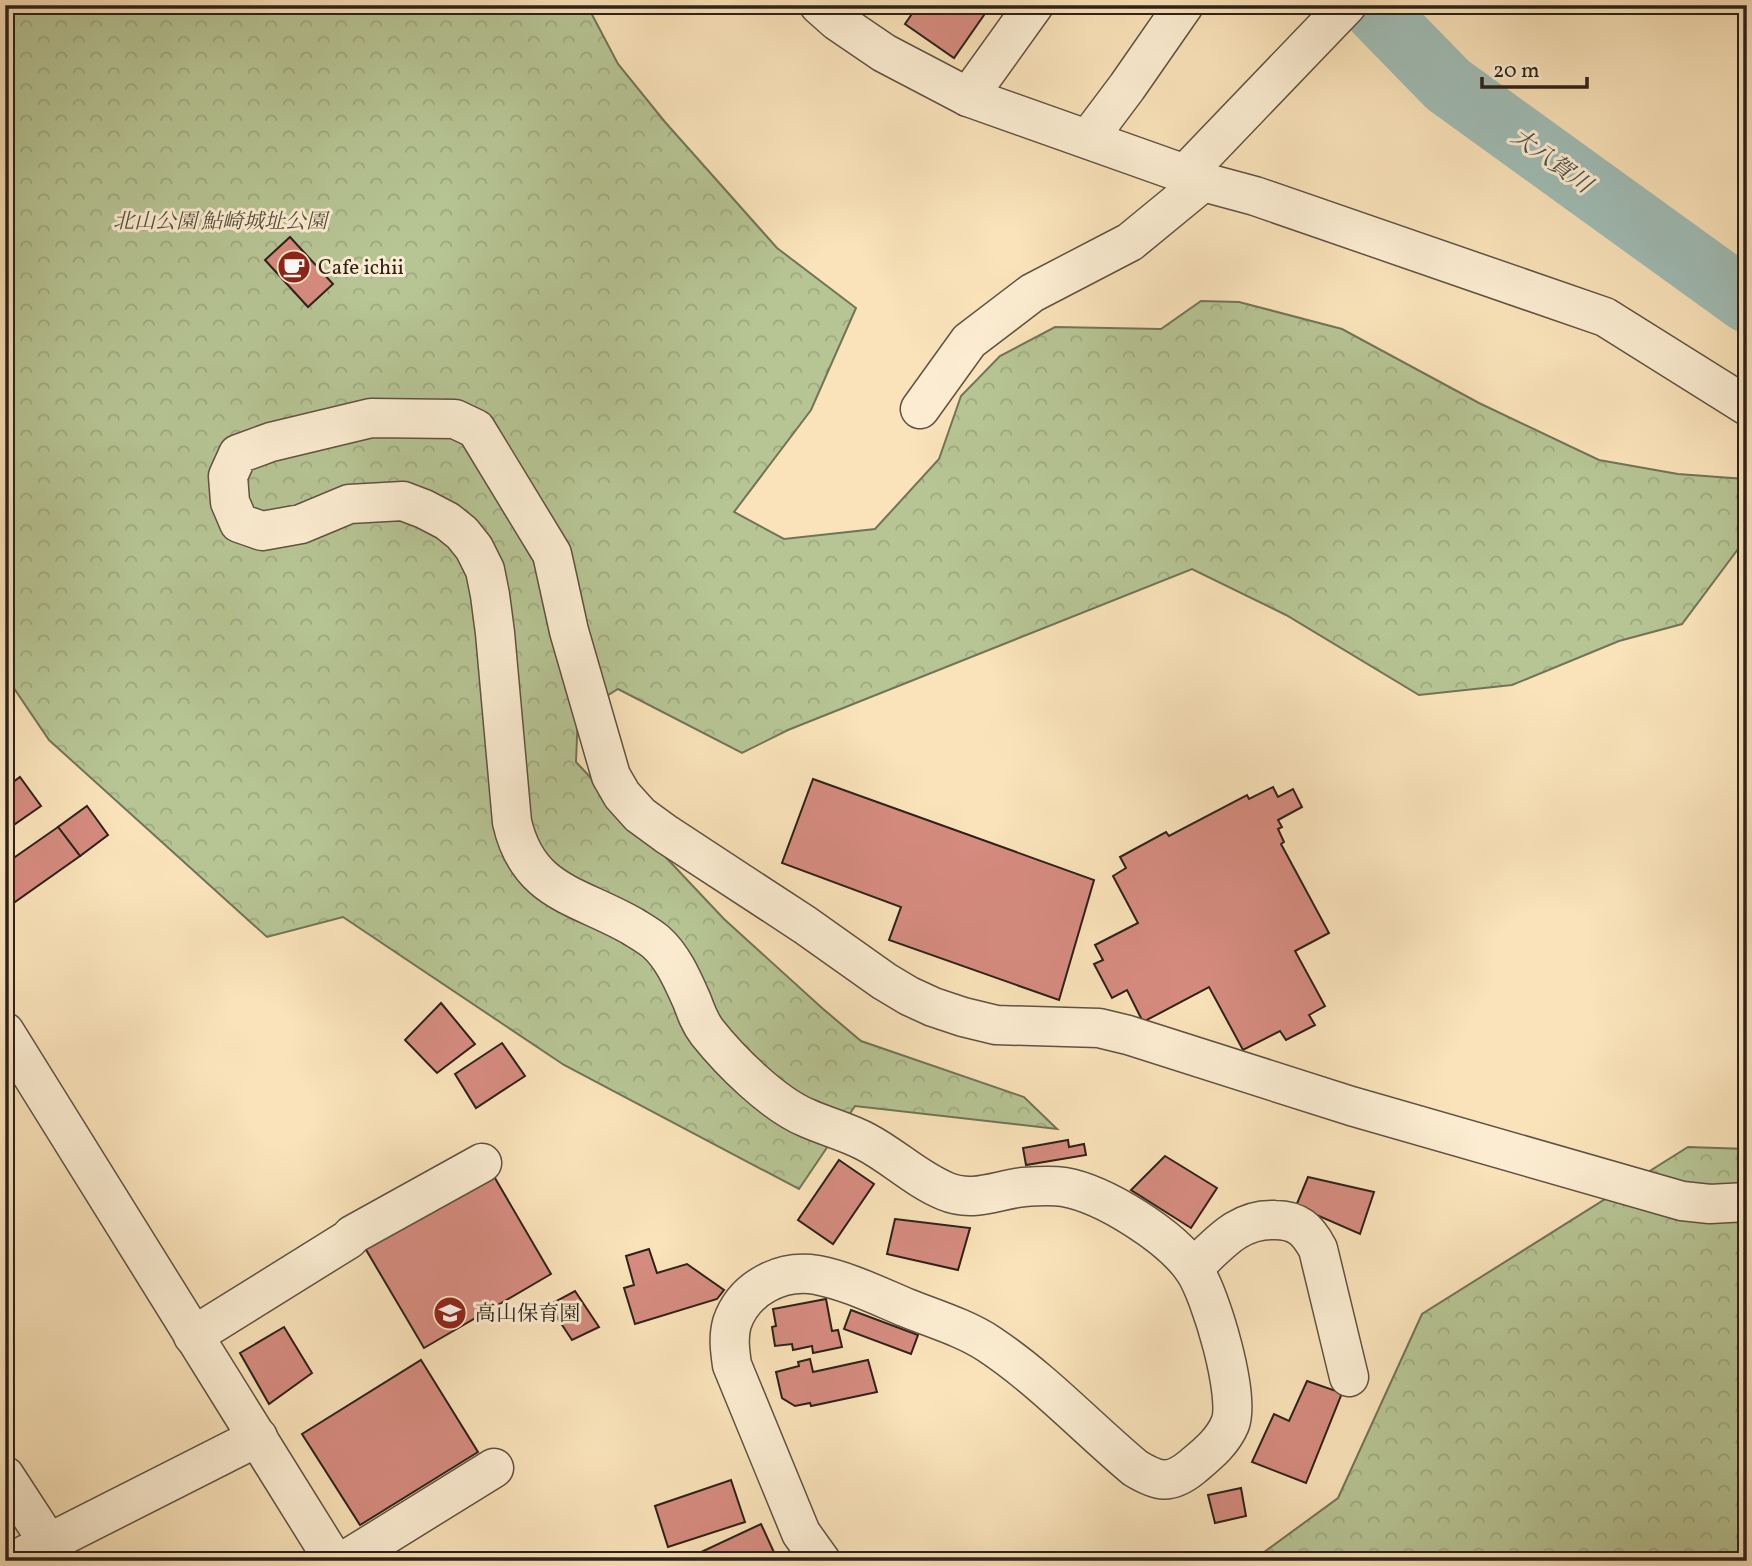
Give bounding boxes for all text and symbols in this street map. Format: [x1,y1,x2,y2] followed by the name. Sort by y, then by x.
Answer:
[1482,46,1588,90] scale bar
[1493,57,1539,86] text: 20 m
[1504,122,1600,203] water label: 大八賀川
[113,208,330,237] park label: 北山公園 鮎崎城址公園
[275,248,313,286] cafe icon: Cafe ichii
[318,254,404,283] place label: Cafe ichii
[431,1294,469,1332] school or university icon: 高山保育園
[475,1300,580,1329] place label: 高山保育園

